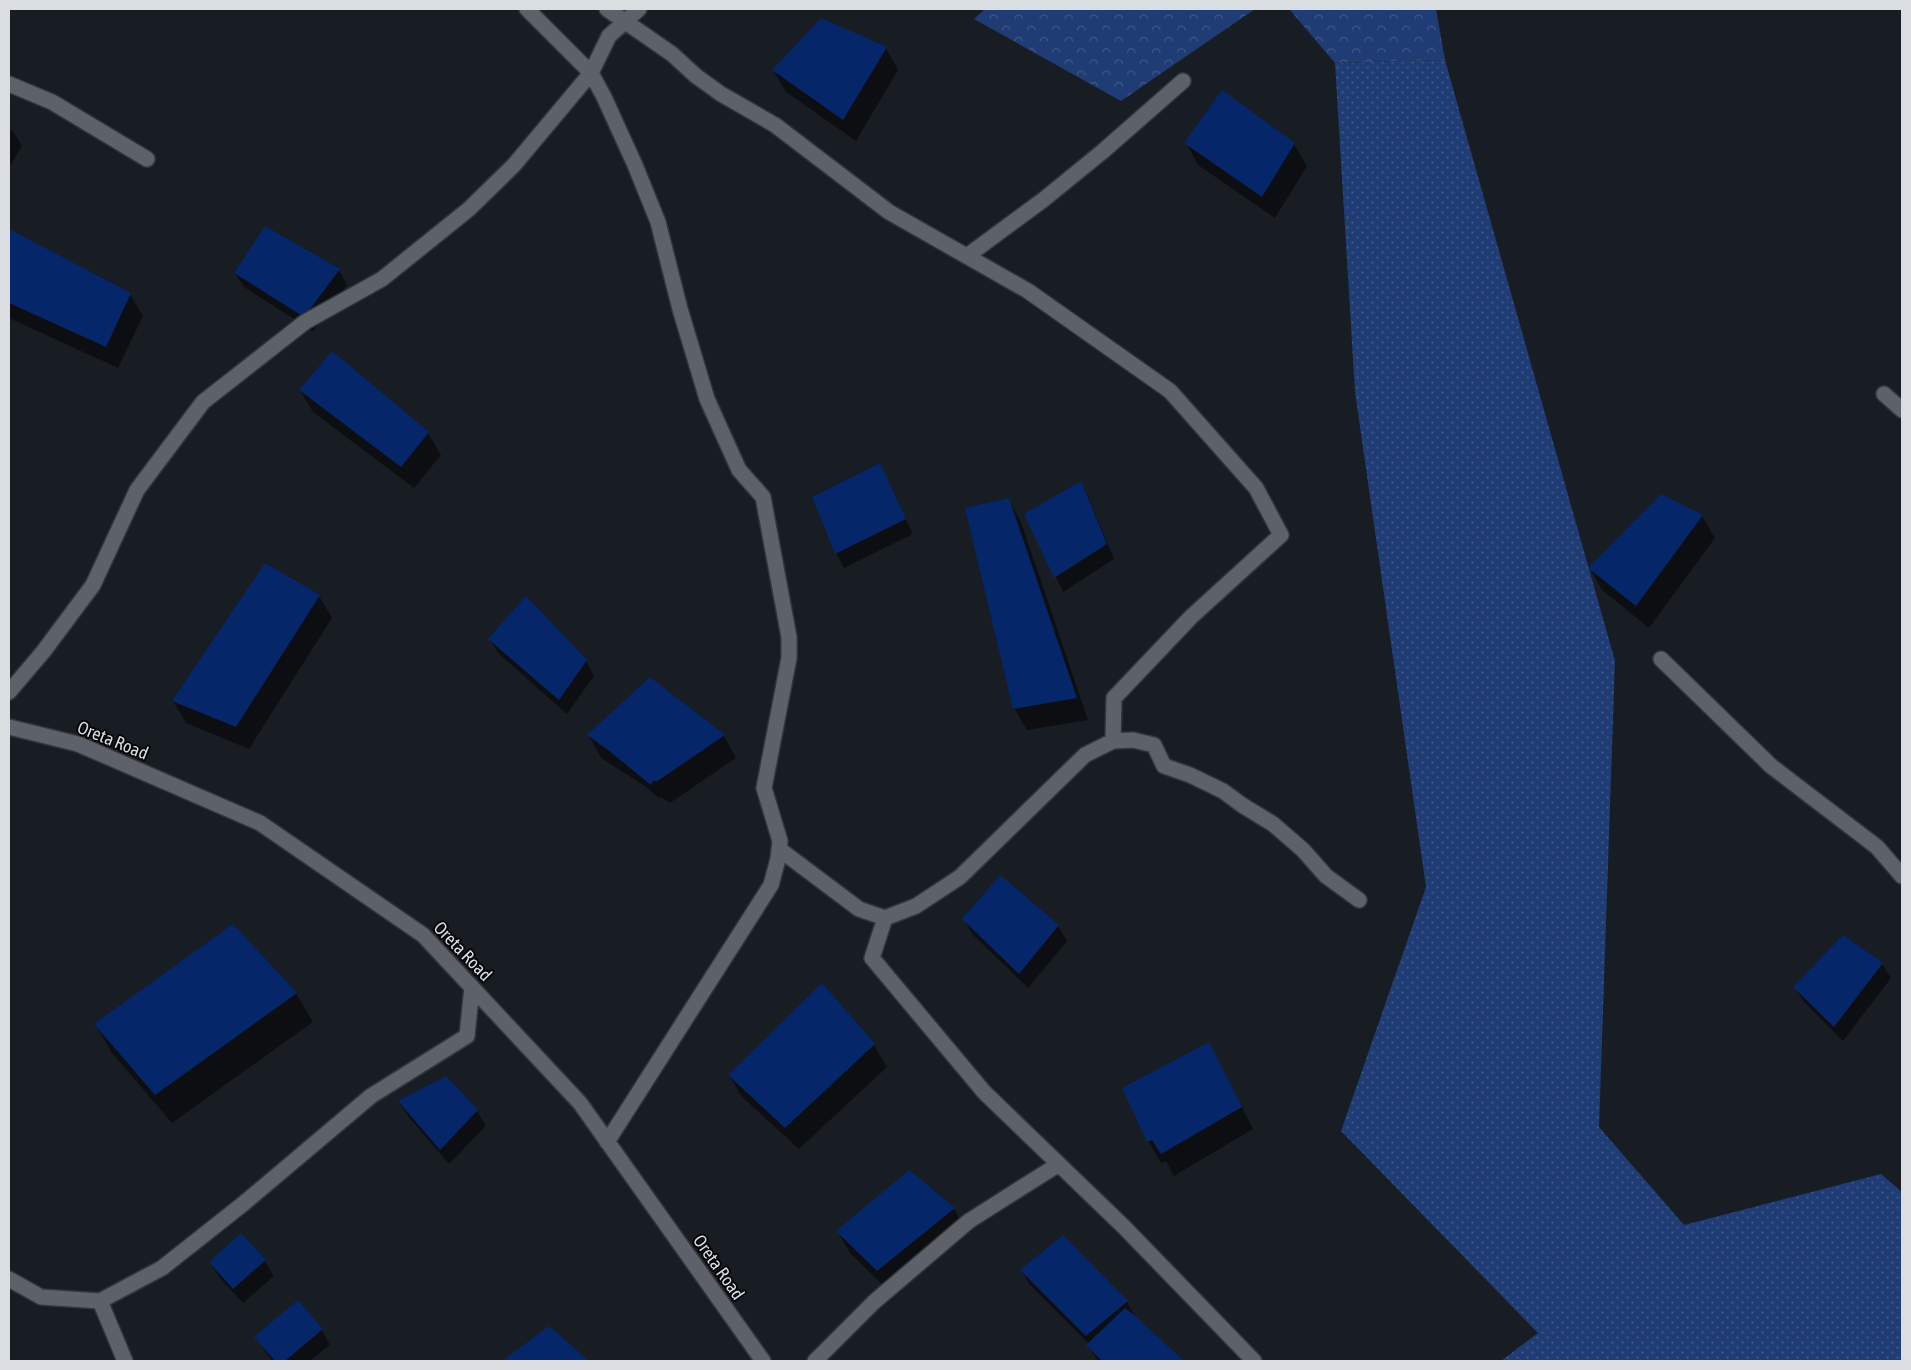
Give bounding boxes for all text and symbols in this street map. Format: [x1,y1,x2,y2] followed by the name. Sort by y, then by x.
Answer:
[75,716,151,764] street label: Oreta Road
[430,917,496,985] street label: Oreta Road
[689,1231,749,1303] street label: Oreta Road

